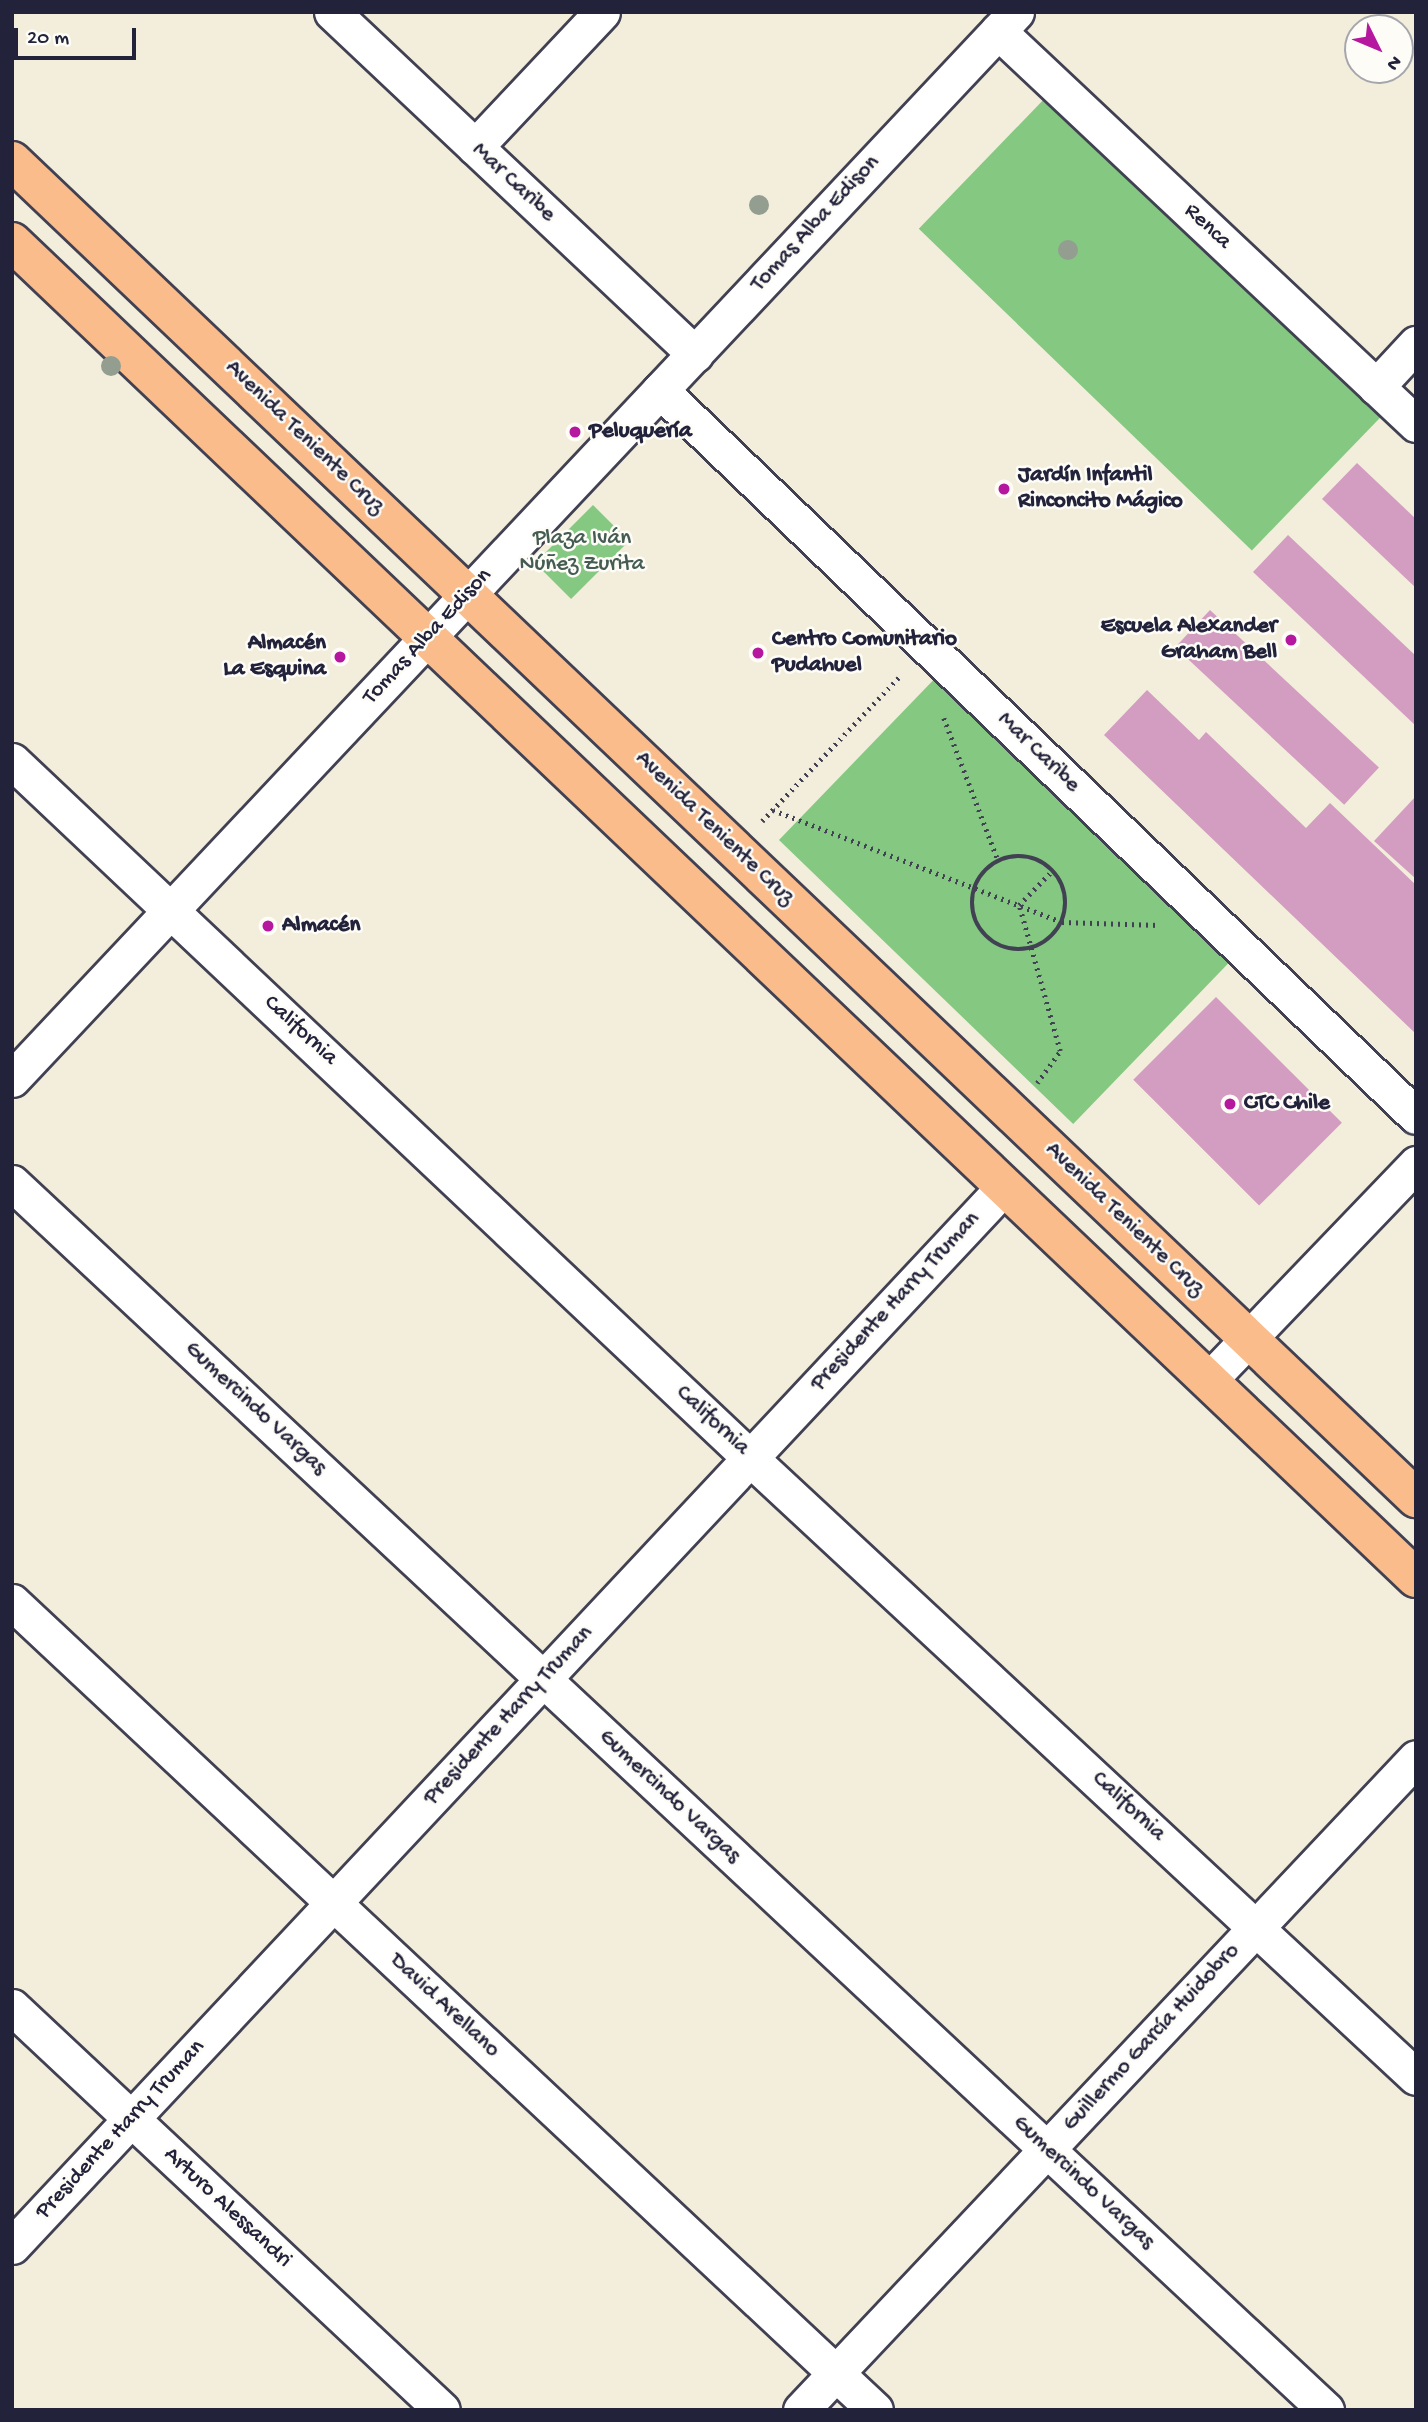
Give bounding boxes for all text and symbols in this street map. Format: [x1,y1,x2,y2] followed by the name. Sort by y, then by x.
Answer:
[18,14,140,58] scale bar
[1344,14,1414,84] north arrow
[27,27,69,52] text: 20 m
[1381,50,1406,75] text: N
[465,137,561,229] street label: Mar Caribe
[746,150,886,298] street label: Tomas Alba Edison
[1177,198,1237,256] street label: Renca
[219,355,389,521] street label: Avenida Teniente Cruz
[589,418,692,446] place label: Peluquería
[567,424,583,440] marker: Peluquería
[1018,462,1183,516] place label: Jardín Infantil Rinconcito Mágico
[996,481,1012,497] marker: Jardín Infantil Rinconcito Mágico
[519,525,645,579] park label: Plaza Iván Núñez Zurita
[358,563,498,711] street label: Tomas Alba Edison
[1101,613,1277,667] place label: Escuela Alexander Graham Bell
[772,626,957,680] place label: Centro Comunitario Pudahuel
[223,630,326,684] place label: Almacén La Esquina
[1283,632,1299,648] marker: Escuela Alexander Graham Bell
[750,645,766,661] marker: Centro Comunitario Pudahuel
[332,649,348,665] marker: Almacén La Esquina
[991,707,1085,799] street label: Mar Caribe
[629,746,799,912] street label: Avenida Teniente Cruz
[282,912,360,940] place label: Almacén
[260,918,276,934] marker: Almacén
[257,990,343,1072] street label: California
[1244,1090,1330,1118] place label: CTC Chile
[1222,1096,1238,1112] marker: CTC Chile
[1039,1137,1209,1303] street label: Avenida Teniente Cruz
[805,1206,987,1398] street label: Presidente Harry Truman
[178,1336,332,1482] street label: Gumercindo Vargas
[669,1380,755,1462] street label: California
[418,1620,600,1812] street label: Presidente Harry Truman
[592,1724,746,1870] street label: Gumercindo Vargas
[1085,1766,1171,1848] street label: California
[1058,1938,1246,2138] street label: Guillermo García Huidobro
[383,1948,505,2064] street label: David Arellano
[30,2034,212,2226] street label: Presidente Harry Truman
[1006,2110,1160,2256] street label: Gumercindo Vargas
[157,2142,297,2274] street label: Arturo Alessandri

